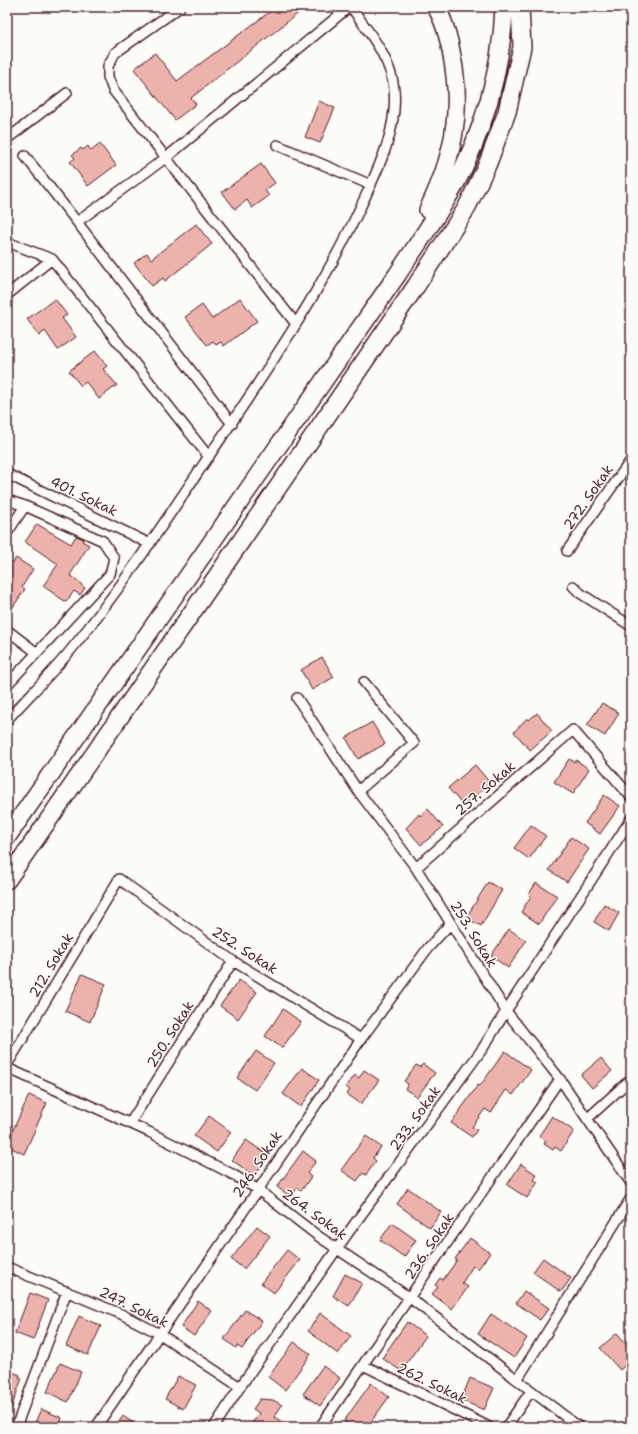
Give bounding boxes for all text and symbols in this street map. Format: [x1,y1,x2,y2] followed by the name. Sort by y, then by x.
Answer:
[559,461,617,533] street label: 272. Sokak
[47,472,121,520] street label: 401. Sokak
[451,757,519,819] street label: 257. Sokak
[446,897,502,971] street label: 253. Sokak
[209,922,281,978] street label: 252. Sokak
[25,929,77,1001] street label: 212. Sokak
[142,997,198,1071] street label: 250. Sokak
[385,1082,445,1154] street label: 233. Sokak
[228,1127,286,1201] street label: 246. Sokak
[279,1184,351,1244] street label: 264. Sokak
[400,1209,458,1283] street label: 236. Sokak
[96,1283,172,1331] street label: 247. Sokak
[394,1358,470,1408] street label: 262. Sokak

